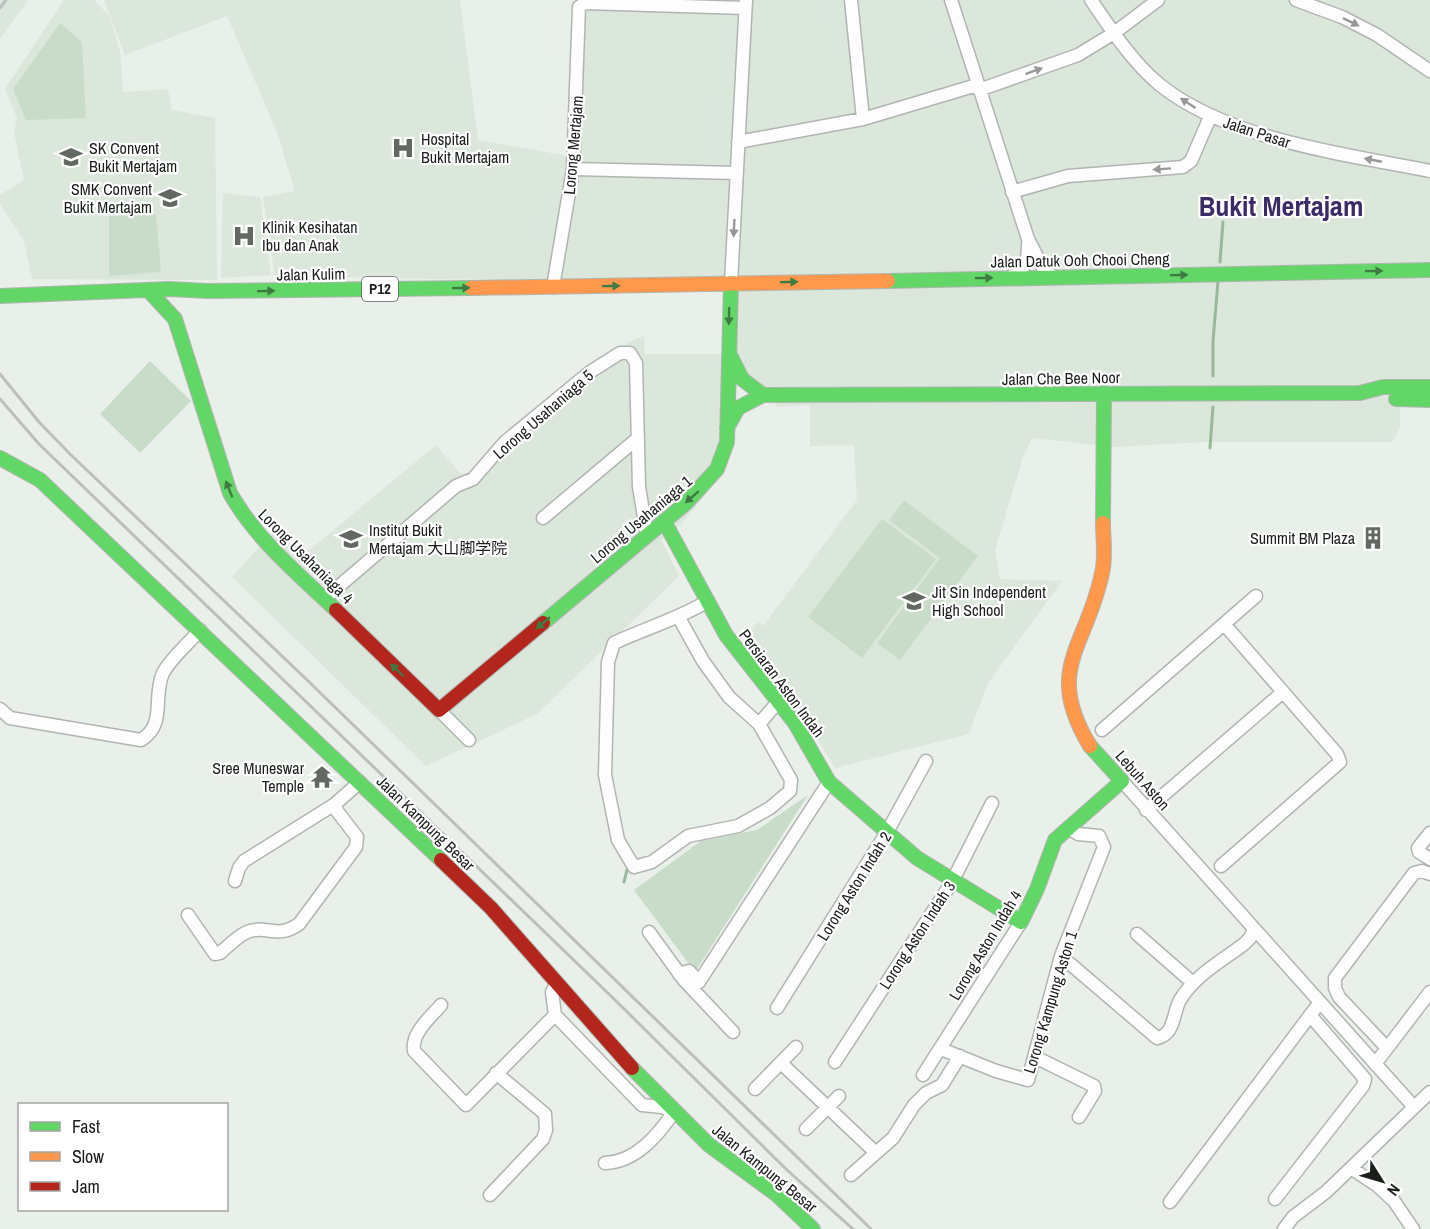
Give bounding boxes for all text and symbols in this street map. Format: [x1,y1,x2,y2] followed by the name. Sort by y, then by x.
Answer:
[1342,17,1359,26] one-way arrow
[1025,66,1043,76] one-way arrow
[558,95,588,195] street label: Lorong Mertajam
[1180,98,1196,109] one-way arrow
[1221,111,1294,153] street label: Jalan Pasar
[421,128,509,168] place label: Hospital Bukit Mertajam
[390,135,416,161] hospital icon: Hospital Bukit Mertajam
[89,137,177,177] place label: SK Convent Bukit Mertajam
[58,144,84,170] school or university icon: SK Convent Bukit Mertajam
[1363,155,1382,164] one-way arrow
[1152,165,1171,174] one-way arrow
[64,178,152,218] place label: SMK Convent Bukit Mertajam
[157,185,183,211] school or university icon: SMK Convent Bukit Mertajam
[1199,187,1363,225] district label: Bukit Mertajam
[262,216,358,256] place label: Klinik Kesihatan Ibu dan Anak
[729,219,738,238] one-way arrow
[231,223,257,249] hospital icon: Klinik Kesihatan Ibu dan Anak
[990,247,1170,273] street label: Jalan Datuk Ooh Chooi Cheng
[277,262,345,286] street label: Jalan Kulim
[1364,266,1383,276] one-way arrow
[1169,270,1188,279] one-way arrow
[975,274,994,283] one-way arrow
[362,277,398,301] road number: P12
[780,277,799,287] one-way arrow
[602,281,621,291] one-way arrow
[452,284,471,293] one-way arrow
[257,286,276,296] one-way arrow
[725,307,734,326] one-way arrow
[488,364,598,464] street label: Lorong Usahaniaga 5
[1002,366,1121,390] street label: Jalan Che Bee Noor
[586,470,697,568] street label: Lorong Usahaniaga 1
[224,480,233,498] one-way arrow
[685,490,700,503] one-way arrow
[254,504,358,608] street label: Lorong Usahaniaga 4
[369,519,507,559] place label: Institut Bukit Mertajam 大山脚学院
[1360,525,1386,551] building icon: Summit BM Plaza
[338,526,364,552] school or university icon: Institut Bukit Mertajam 大山脚学院
[1250,527,1356,549] place label: Summit BM Plaza
[932,581,1046,621] place label: Jit Sin Independent High School
[901,588,927,614] school or university icon: Jit Sin Independent High School
[536,616,551,629] one-way arrow
[734,625,830,741] street label: Persiaran Aston Indah
[390,663,404,677] one-way arrow
[1111,745,1175,815] street label: Lebuh Aston
[212,757,305,797] place label: Sree Muneswar Temple
[309,764,335,790] temple icon: Sree Muneswar Temple
[372,770,481,876] street label: Jalan Kampung Besar
[812,827,896,945] street label: Lorong Aston Indah 2
[874,877,960,993] street label: Lorong Aston Indah 3
[943,886,1027,1004] street label: Lorong Aston Indah 4
[1018,927,1082,1076] street label: Lorong Kampung Aston 1
[18,1103,228,1211] legend
[72,1114,100,1139] text: Fast
[708,1119,823,1218] street label: Jalan Kampung Besar
[72,1144,104,1169] text: Slow
[1352,1151,1412,1211] north arrow
[72,1174,100,1199] text: Jam
[1382,1180,1406,1200] text: N

